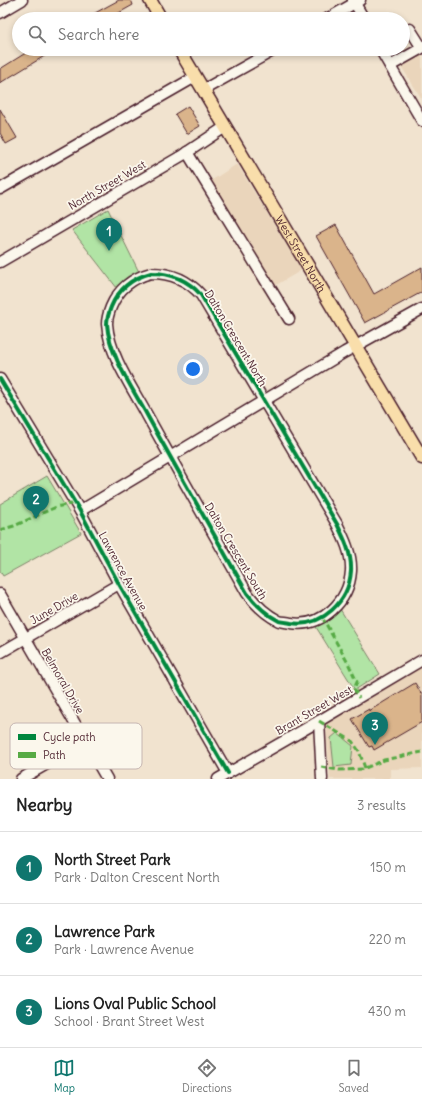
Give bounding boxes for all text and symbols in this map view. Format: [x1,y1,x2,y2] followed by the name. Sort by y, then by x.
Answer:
[12,12,410,56] search box
[26,23,48,45] icon: search
[58,25,139,44] text: Search here
[66,157,148,213] street label: North Street West
[272,213,329,295] street label: West Street North
[96,218,122,251] pin: 1
[202,287,270,389] street label: Dalton Crescent North
[183,359,203,379] your location
[23,486,49,519] pin: 2
[202,500,270,602] street label: Dalton Crescent South
[96,529,151,613] street label: Lawrence Avenue
[28,589,80,627] street label: June Drive
[39,646,87,716] street label: Belmoral Drive
[273,682,355,738] street label: Brant Street West
[362,712,388,745] pin: 3
[10,723,142,769] legend
[43,730,96,744] text: Cycle path
[43,748,66,762] text: Path
[16,794,72,816] text: Nearby
[357,797,406,814] text: 3 results
[54,850,171,869] text: North Street Park
[26,859,32,876] text: 1
[370,859,406,876] text: 150 m
[54,869,220,886] text: Park · Dalton Crescent North
[54,922,155,941] text: Lawrence Park
[25,931,33,948] text: 2
[369,931,406,948] text: 220 m
[54,941,194,958] text: Park · Lawrence Avenue
[54,994,216,1013] text: Lions Oval Public School
[25,1003,33,1020] text: 3
[368,1003,406,1020] text: 430 m
[54,1013,204,1030] text: School · Brant Street West
[53,1057,75,1095] tab: Map
[182,1057,232,1095] tab: Directions
[338,1057,369,1095] tab: Saved

